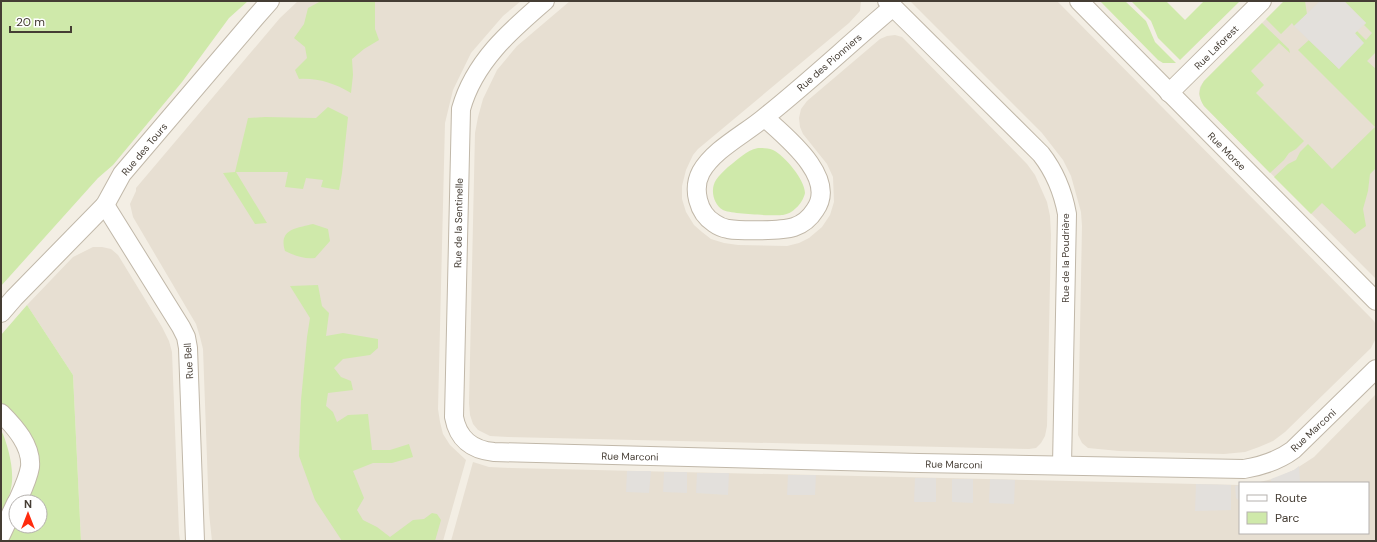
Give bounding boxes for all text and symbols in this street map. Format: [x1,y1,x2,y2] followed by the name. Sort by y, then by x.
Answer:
[10,8,71,34] scale bar
[16,14,45,30] text: 20 m
[1191,22,1241,72] street label: Rue Laforest
[794,31,865,94] street label: Rue des Pionniers
[119,120,170,178] street label: Rue des Tours
[1205,130,1249,173] street label: Rue Morse
[451,178,466,268] street label: Rue de la Sentinelle
[1059,213,1072,303] street label: Rue de la Poudrière
[181,342,196,379] street label: Rue Bell
[1288,406,1339,455] street label: Rue Marconi
[601,450,659,463] street label: Rue Marconi
[925,458,983,471] street label: Rue Marconi
[1239,482,1369,534] legend
[1275,490,1307,506] text: Route
[8,494,48,534] north arrow
[24,497,32,511] text: N
[1275,510,1299,526] text: Parc

